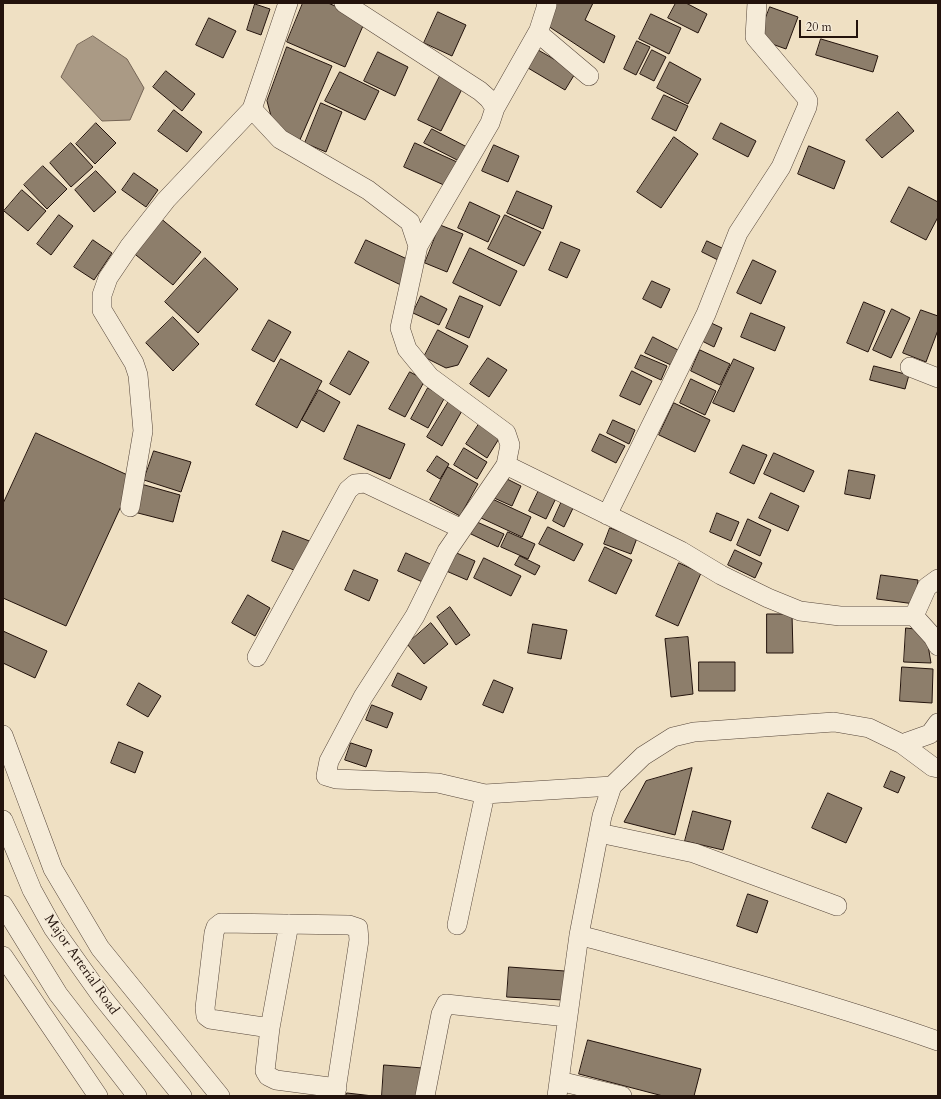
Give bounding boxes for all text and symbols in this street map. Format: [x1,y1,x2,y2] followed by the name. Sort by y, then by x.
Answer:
[801,12,860,38] scale bar
[806,19,832,35] text: 20 m
[40,912,122,1018] street label: Major Arterial Road

